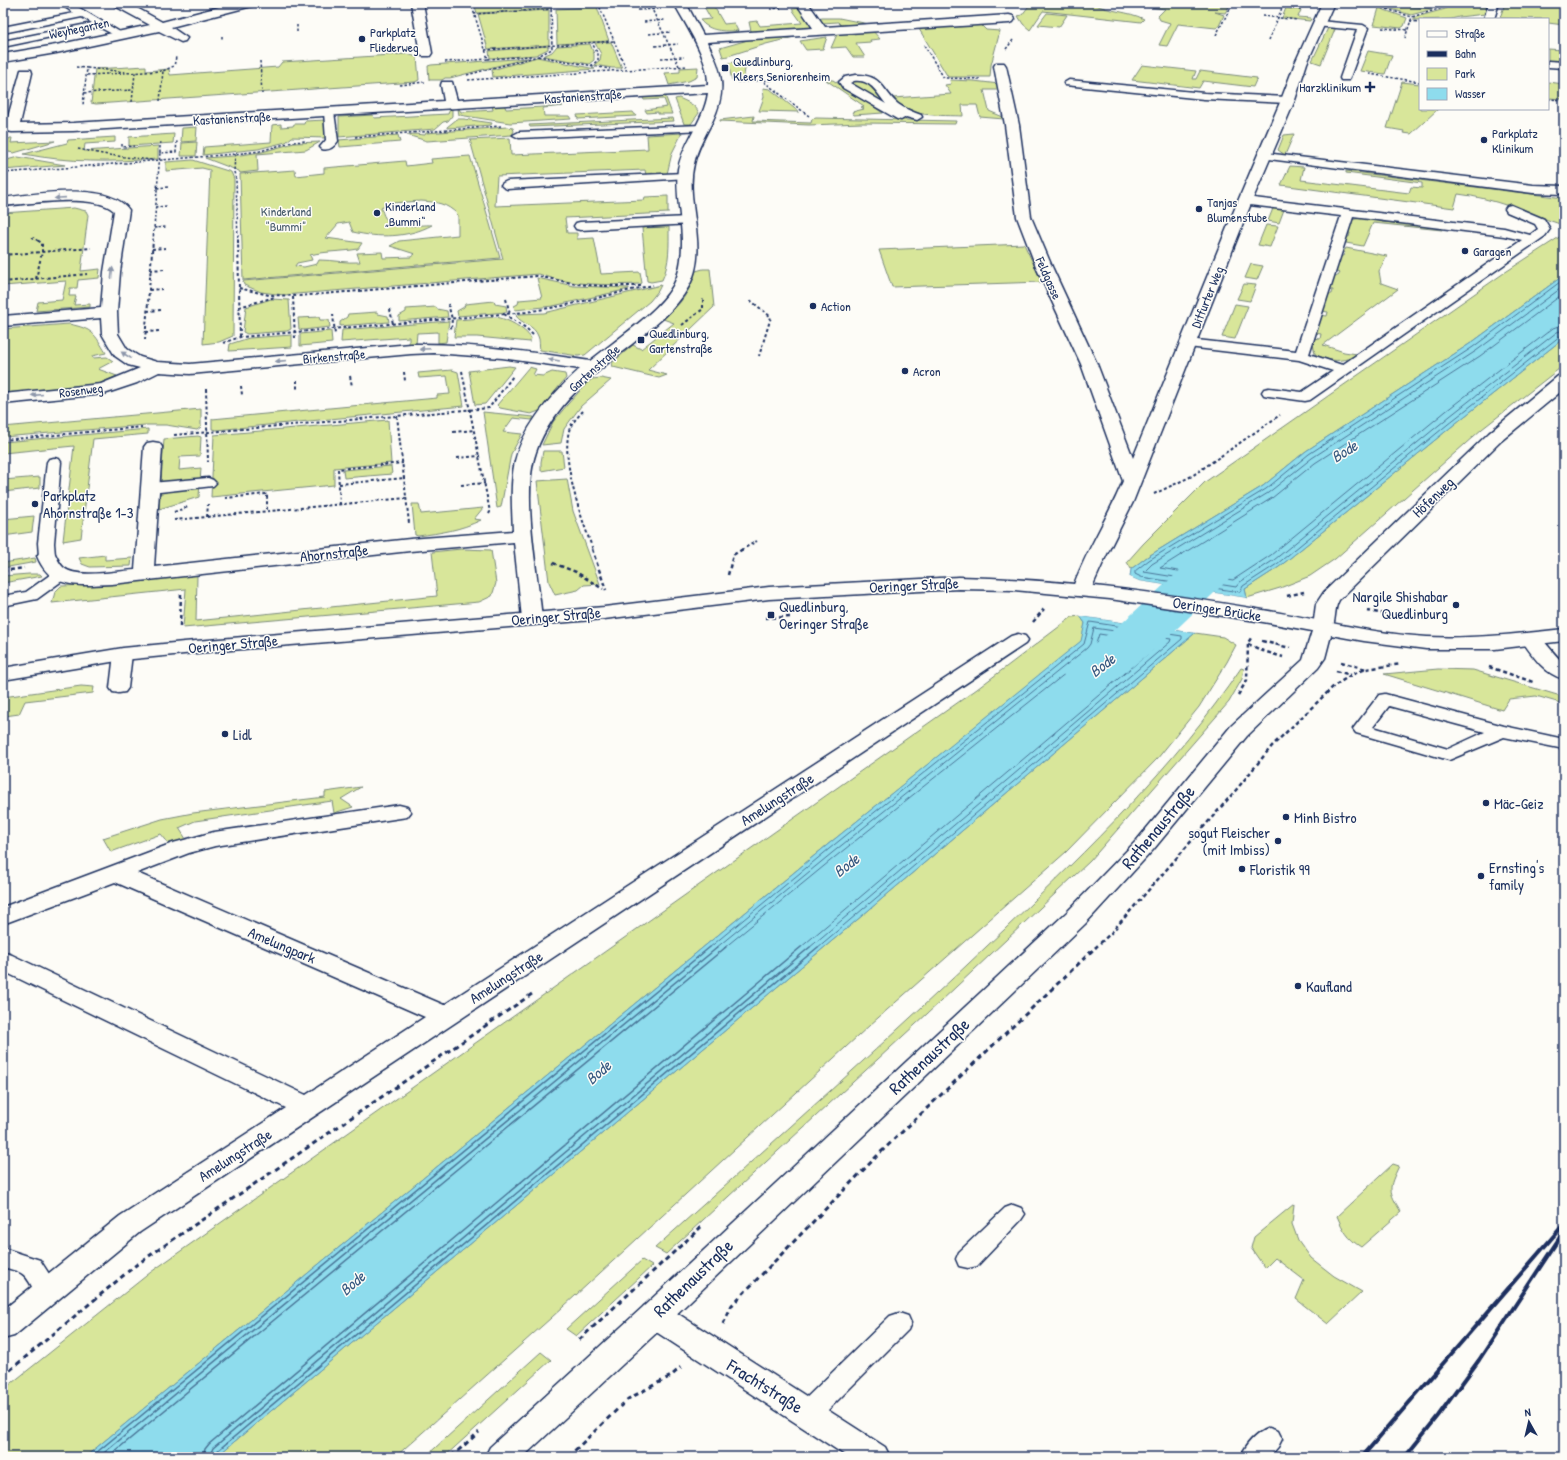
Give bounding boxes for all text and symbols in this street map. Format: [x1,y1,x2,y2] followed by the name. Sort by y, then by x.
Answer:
[47,13,111,43] street label: Weyhegarten
[1419,18,1549,110] legend
[369,23,419,56] place label: Parkplatz Fliederweg
[1455,25,1485,42] text: Straße
[357,34,367,44] marker: Parkplatz Fliederweg
[1455,45,1476,62] text: Bahn
[733,52,830,85] place label: Quedlinburg, Kleers Seniorenheim
[720,63,730,73] marker: Quedlinburg, Kleers Seniorenheim
[1455,65,1475,82] text: Park
[1299,78,1361,96] place label: Harzklinikum
[1364,81,1376,93] marker: Harzklinikum
[543,84,623,108] street label: Kastanienstraße
[1455,85,1486,102] text: Wasser
[193,107,271,129] street label: Kastanienstraße
[1492,124,1538,157] place label: Parkplatz Klinikum
[1479,135,1489,145] marker: Parkplatz Klinikum
[1207,193,1267,226] place label: Tanjas Blumenstube
[54,194,66,201] one-way arrow
[385,197,435,230] place label: Kinderland „Bummi“
[261,202,311,235] park label: Kinderland "Bummi"
[1194,204,1204,214] marker: Tanjas Blumenstube
[372,208,382,218] marker: Kinderland „Bummi“
[1473,242,1511,260] place label: Garagen
[1460,246,1470,256] marker: Garagen
[1031,253,1066,302] street label: Feldgasse
[1186,263,1228,331] street label: Ditfurter Weg
[108,267,115,279] one-way arrow
[821,297,851,315] place label: Action
[808,301,818,311] marker: Action
[649,324,713,357] place label: Quedlinburg, Gartenstraße
[636,335,646,345] marker: Quedlinburg, Gartenstraße
[564,340,624,396] street label: Gartenstraße
[302,344,366,368] street label: Birkenstraße
[419,345,431,352] one-way arrow
[121,352,132,359] one-way arrow
[548,357,560,363] one-way arrow
[275,358,287,364] one-way arrow
[913,362,941,380] place label: Acron
[900,366,910,376] marker: Acron
[58,378,104,402] street label: Rosenweg
[31,392,43,399] one-way arrow
[1327,434,1362,468] water label: Bode
[1407,472,1459,522] street label: Höfenweg
[43,485,134,523] place label: Parkplatz Ahornstraße 1-3
[30,499,40,509] marker: Parkplatz Ahornstraße 1-3
[299,539,369,567] street label: Ahornstraße
[869,572,959,598] street label: Oeringer Straße
[1353,586,1448,624] place label: Nargile Shishabar Quedlinburg
[1171,592,1263,626] street label: Oeringer Brücke
[779,596,869,634] place label: Quedlinburg, Oeringer Straße
[1451,600,1461,610] marker: Nargile Shishabar Quedlinburg
[510,602,602,630] street label: Oeringer Straße
[766,610,776,620] marker: Quedlinburg, Oeringer Straße
[187,630,279,658] street label: Oeringer Straße
[1085,648,1120,682] water label: Bode
[233,724,252,745] place label: Lidl
[220,729,230,739] marker: Lidl
[736,767,818,831] street label: Amelungstraße
[1116,780,1200,874] street label: Rathenaustraße
[1494,793,1544,814] place label: Mäc-Geiz
[1481,798,1491,808] marker: Mäc-Geiz
[1294,807,1357,828] place label: Minh Bistro
[1281,812,1291,822] marker: Minh Bistro
[1188,822,1270,860] place label: sogut Fleischer (mit Imbiss)
[1273,836,1283,846] marker: sogut Fleischer (mit Imbiss)
[829,848,864,882] water label: Bode
[1489,857,1544,895] place label: Ernsting's family
[1249,859,1310,880] place label: Floristik 99
[1237,864,1247,874] marker: Floristik 99
[1476,871,1486,881] marker: Ernsting's family
[245,921,319,969] street label: Amelungpark
[465,945,547,1009] street label: Amelungstraße
[1306,976,1352,997] place label: Kaufland
[1293,981,1303,991] marker: Kaufland
[883,1012,975,1100] street label: Rathenaustraße
[581,1054,616,1089] water label: Bode
[194,1123,276,1187] street label: Amelungstraße
[648,1233,738,1323] street label: Rathenaustraße
[335,1265,370,1300] water label: Bode
[721,1352,808,1419] street label: Frachtstraße
[1509,1402,1549,1442] north arrow
[1524,1405,1532,1419] text: N

